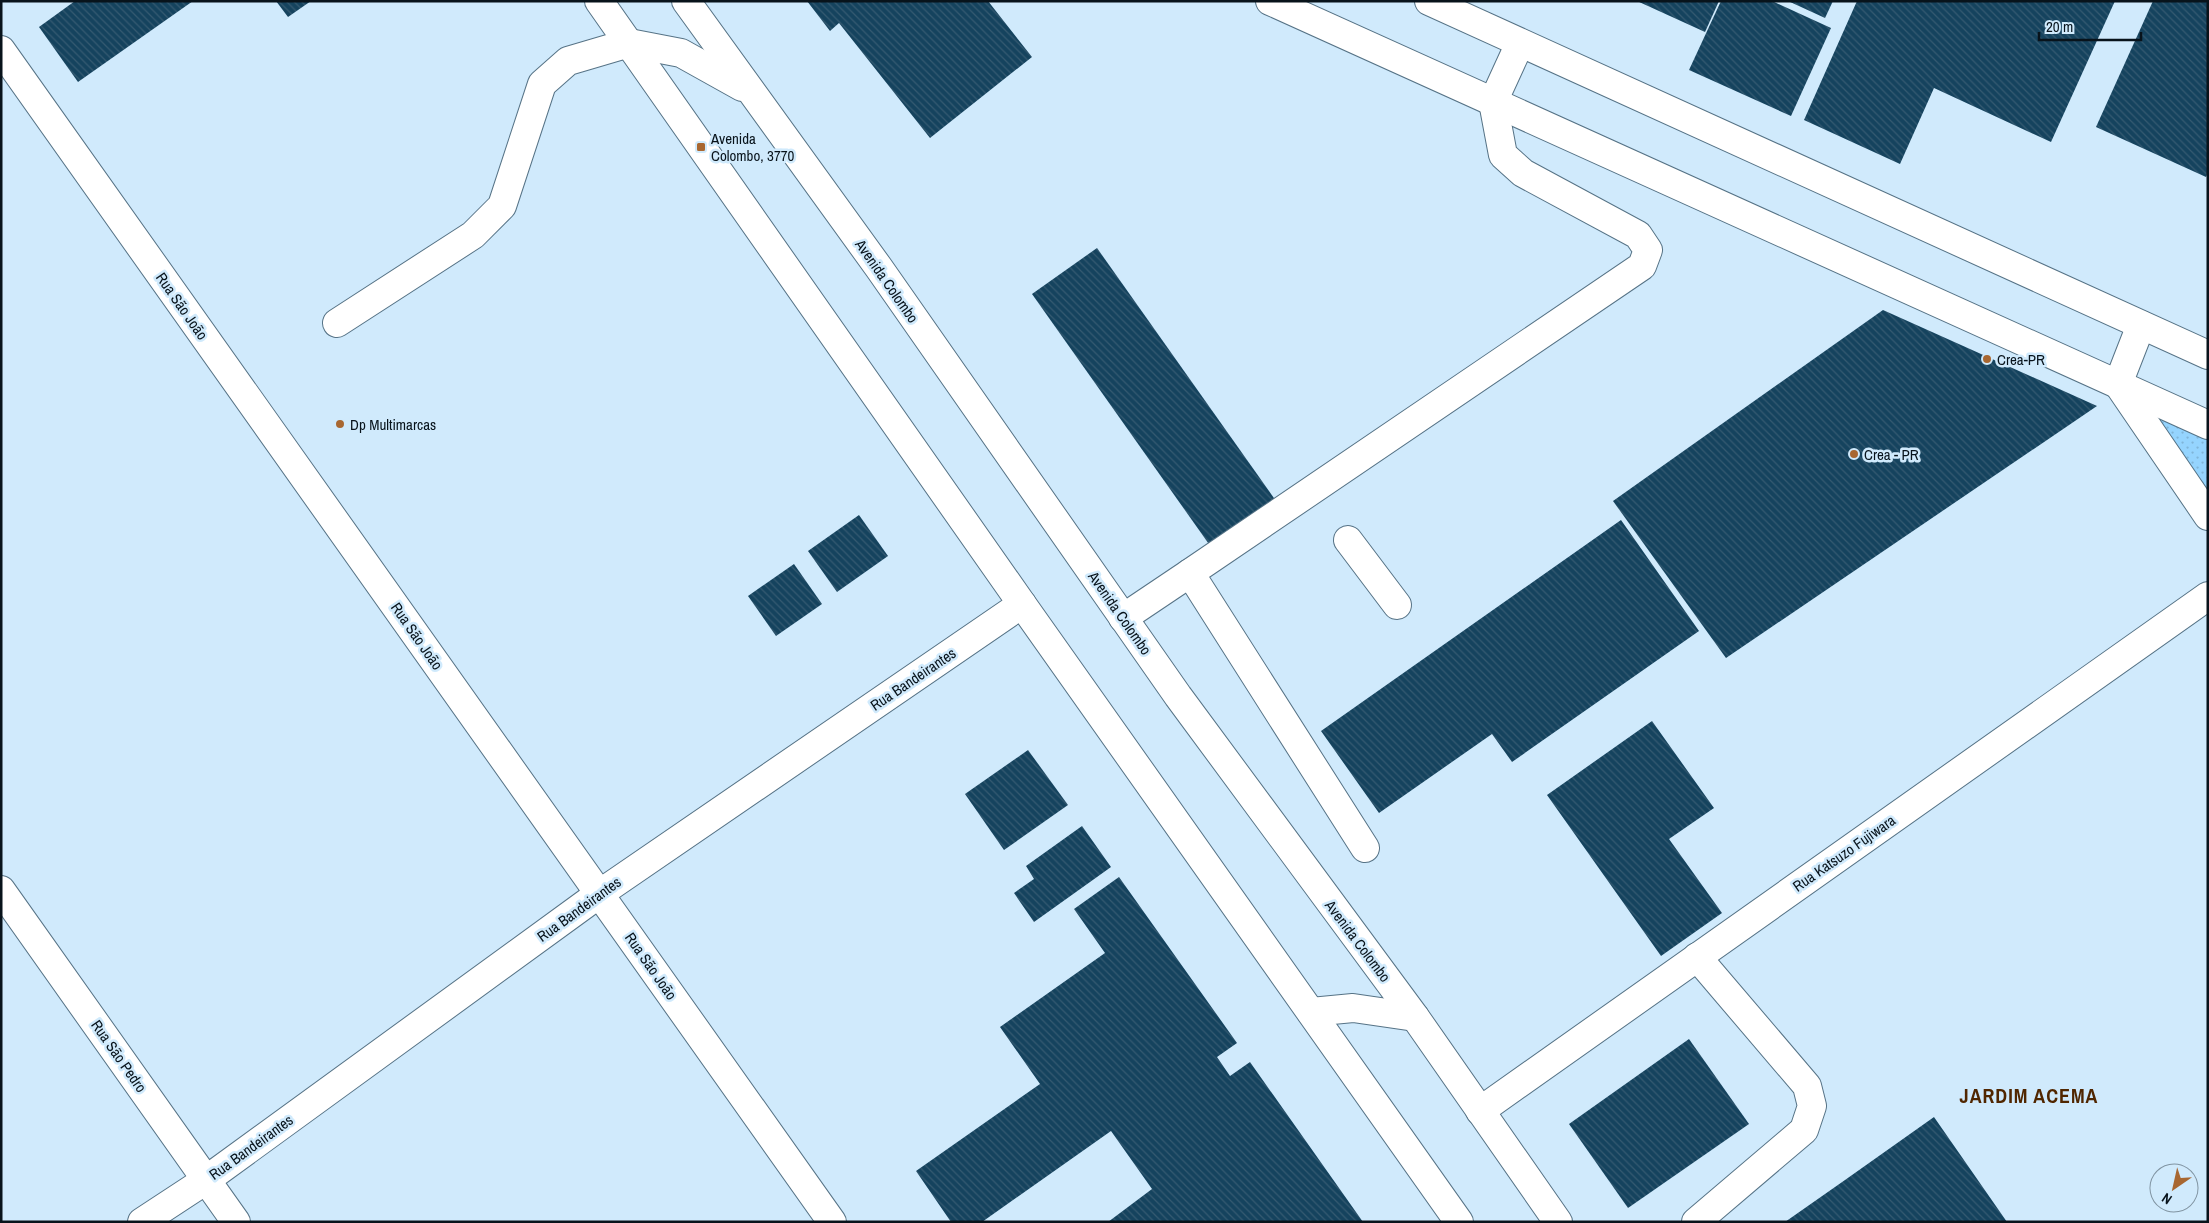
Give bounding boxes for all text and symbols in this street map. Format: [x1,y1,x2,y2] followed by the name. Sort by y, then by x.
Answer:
[2039,10,2142,42] scale bar
[2046,16,2073,37] text: 20 m
[710,128,795,166] place label: Avenida Colombo, 3770
[695,141,707,153] marker: Avenida Colombo, 3770
[850,234,924,327] street label: Avenida Colombo
[151,268,213,344] street label: Rua São João
[1997,349,2045,370] place label: Crea-PR
[1981,353,1993,365] marker: Crea-PR
[350,414,436,435] place label: Dp Multimarcas
[334,418,346,430] marker: Dp Multimarcas
[1864,444,1919,465] place label: Crea - PR
[1848,448,1860,460] marker: Crea - PR
[1083,566,1157,659] street label: Avenida Colombo
[386,598,448,674] street label: Rua São João
[866,643,960,715] street label: Rua Bandeirantes
[1788,810,1900,896] street label: Rua Katsuzo Fujiwara
[533,871,625,947] street label: Rua Bandeirantes
[1320,895,1396,986] street label: Avenida Colombo
[620,928,682,1004] street label: Rua São João
[86,1016,152,1097] street label: Rua São Pedro
[1960,1082,2098,1109] district label: JARDIM ACEMA
[205,1109,297,1185] street label: Rua Bandeirantes
[2149,1163,2199,1213] north arrow
[2158,1189,2175,1209] text: N

